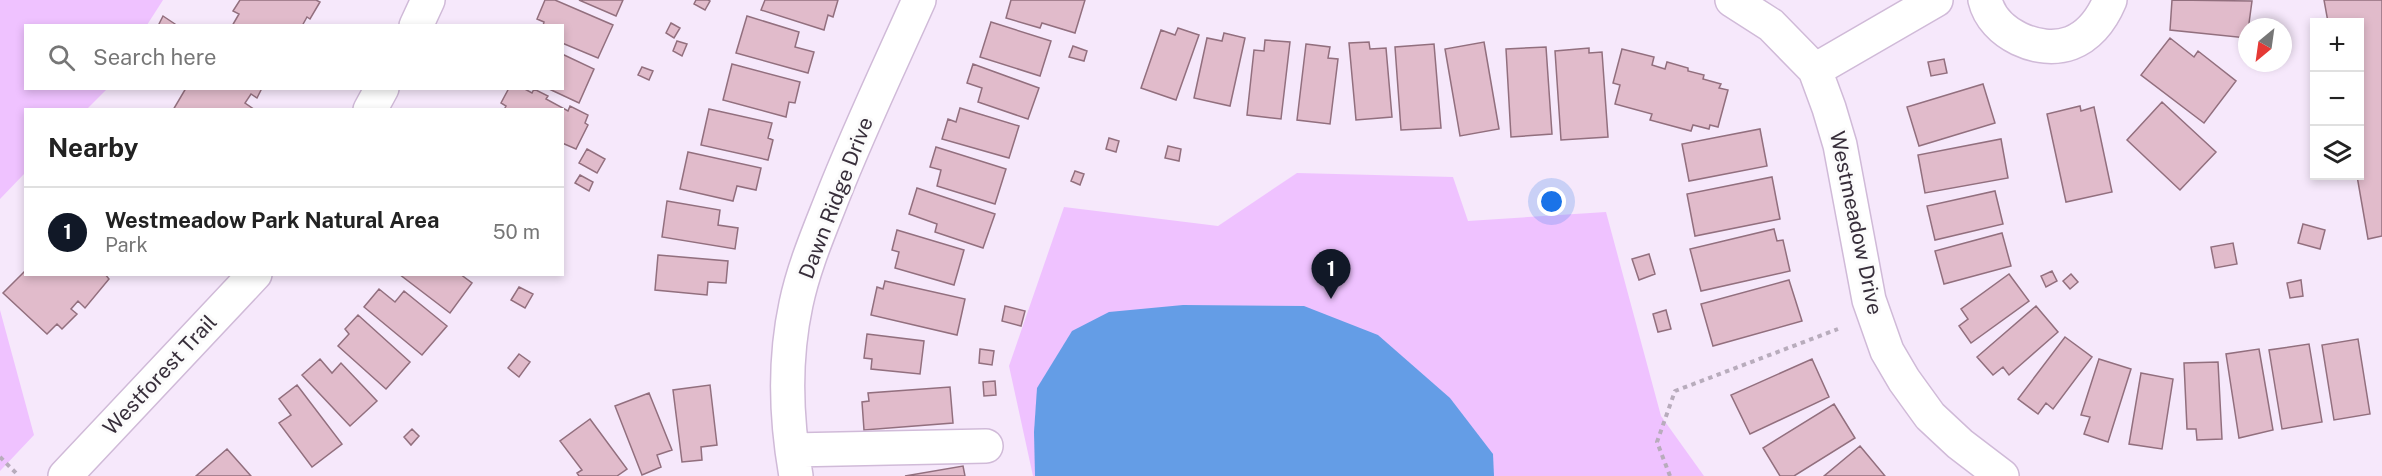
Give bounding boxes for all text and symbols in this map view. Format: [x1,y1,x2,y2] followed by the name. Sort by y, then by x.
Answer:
[2238,18,2292,72] north arrow
[2310,18,2364,180] map controls
[2310,18,2364,72] button: +
[24,24,564,90] search box
[45,41,78,74] icon: search
[93,44,217,70] text: Search here
[2310,72,2364,126] button: −
[793,114,878,282] street label: Dawn Ridge Drive
[2310,126,2364,180] button: layers
[1825,129,1888,317] street label: Westmeadow Drive
[48,132,138,163] text: Nearby
[1537,187,1566,216] your location
[105,207,439,233] text: Westmeadow Park Natural Area
[63,220,72,244] text: 1
[493,220,540,244] text: 50 m
[105,233,148,257] text: Park
[1312,250,1350,299] pin: 1
[98,309,222,440] street label: Westforest Trail

